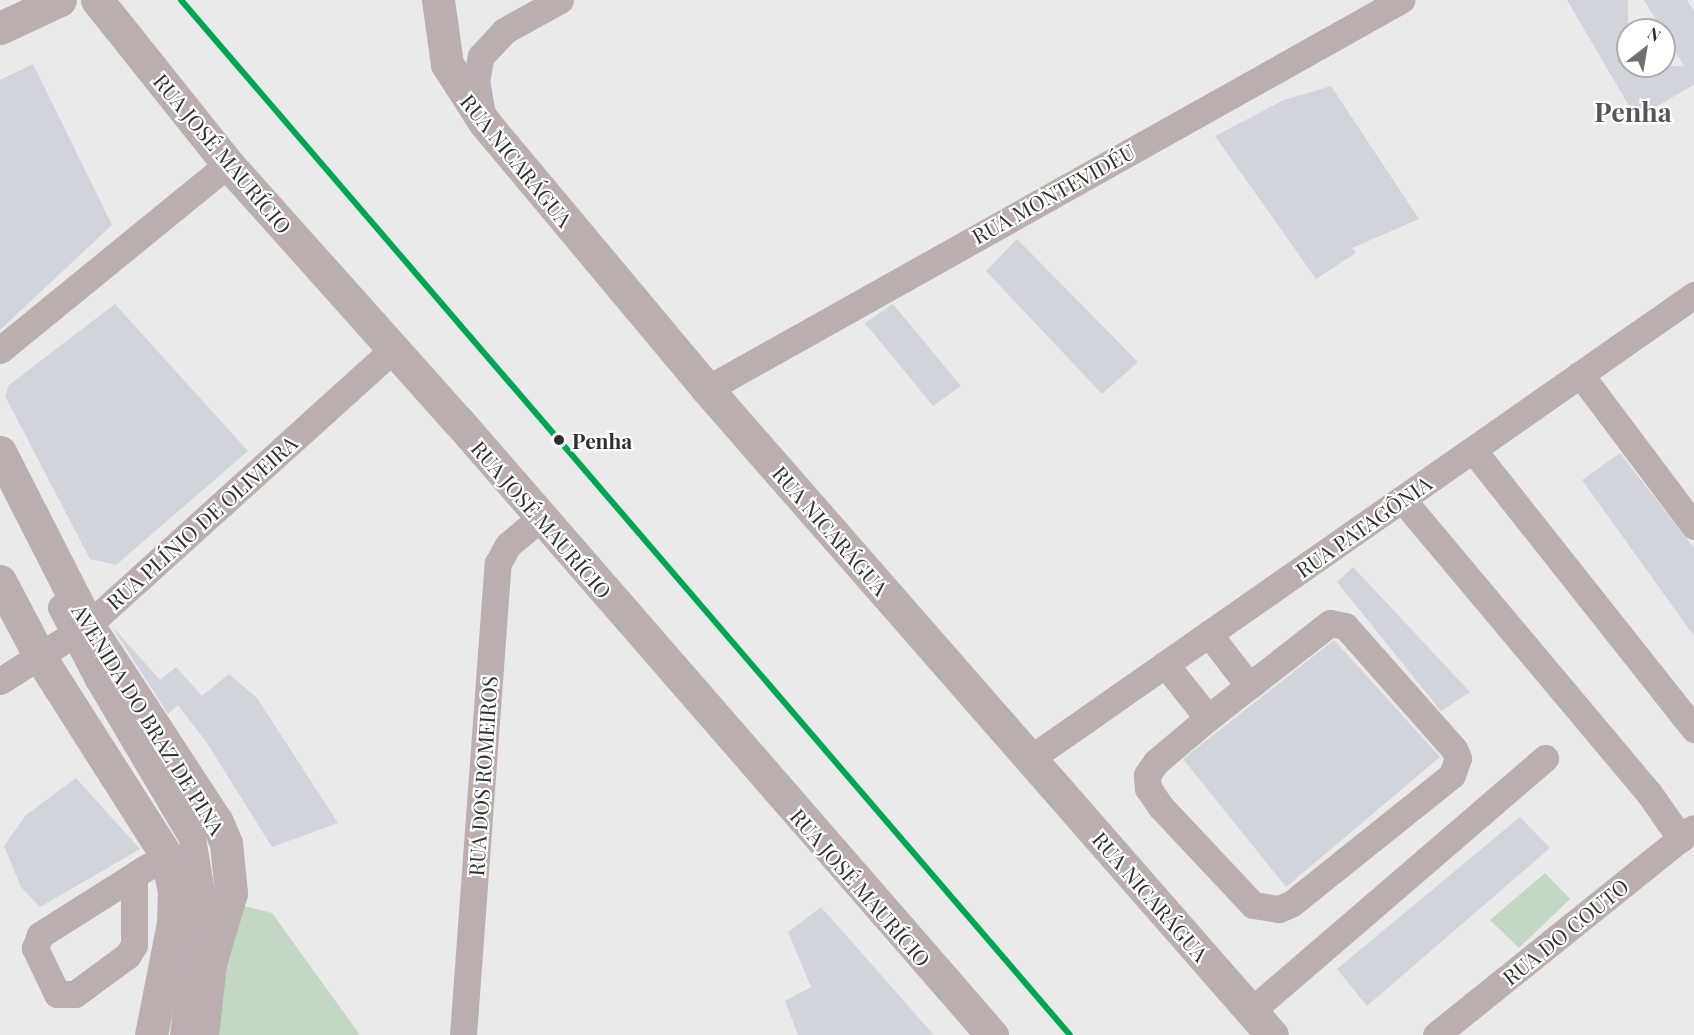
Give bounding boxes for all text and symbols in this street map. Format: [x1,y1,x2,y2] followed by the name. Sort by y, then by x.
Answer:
[1616,18,1676,78] north arrow
[1644,22,1665,46] text: N
[149,68,297,238] street label: RUA JOSÉ MAURÍCIO
[456,89,578,231] street label: RUA NICARÁGUA
[1594,96,1672,128] district label: Penha
[967,138,1139,248] street label: RUA MONTEVIDÉU
[572,427,632,453] place label: Penha
[100,430,302,614] street label: RUA PLÍNIO DE OLIVEIRA
[550,431,568,449] marker: Penha
[467,435,617,603] street label: RUA JOSÉ MAURÍCIO
[768,460,894,600] street label: RUA NICARÁGUA
[1290,470,1436,582] street label: RUA PATAGÔNIA
[68,599,230,839] street label: AVENIDA DO BRAZ DE PINA
[462,675,502,877] street label: RUA DOS ROMEIROS
[786,803,936,971] street label: RUA JOSÉ MAURÍCIO
[1088,826,1214,966] street label: RUA NICARÁGUA
[1497,873,1633,989] street label: RUA DO COUTO

